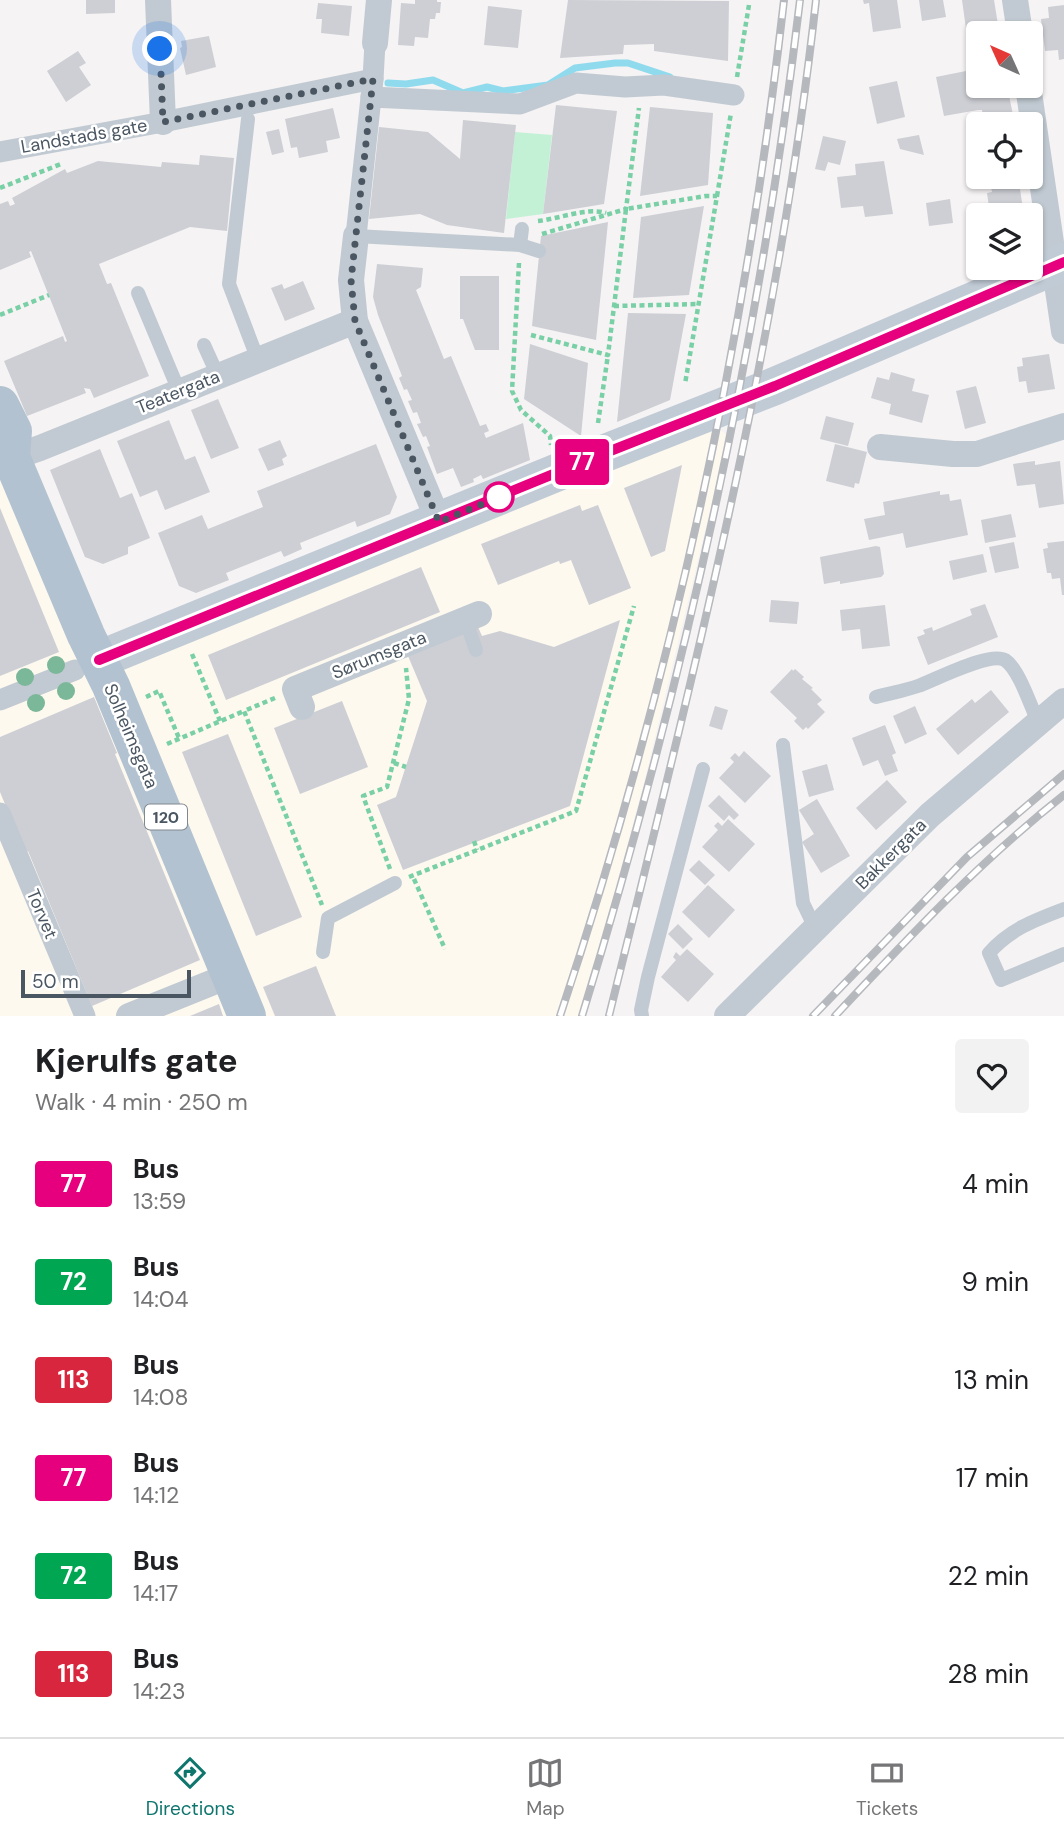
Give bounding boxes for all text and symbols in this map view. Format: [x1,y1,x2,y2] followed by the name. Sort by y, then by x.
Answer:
[966,21,1043,98] north arrow
[966,21,1043,280] map controls
[142,31,177,66] your location
[966,112,1043,189] button: locate
[19,113,149,159] street label: Landstads gate
[966,203,1043,280] button: layers
[133,364,223,420] street label: Teatergata
[550,439,614,485] line badge: 77
[569,446,595,477] text: 77
[484,482,514,512] unlabelled marker
[328,625,430,685] street label: Sørumsgata
[98,680,164,792] street label: Solheimsgata
[145,804,187,830] road number: 120
[850,813,932,895] street label: Bakkergata
[21,885,63,943] street label: Torvet
[21,967,191,999] scale bar
[32,969,79,994] text: 50 m
[35,1039,238,1082] text: Kjerulfs gate
[955,1039,1029,1113] button: heart
[35,1087,248,1117] text: Walk · 4 min · 250 m
[133,1152,179,1186] text: Bus
[962,1167,1029,1201] text: 4 min
[61,1168,86,1199] text: 77
[133,1186,186,1216] text: 13:59
[133,1250,179,1284] text: Bus
[961,1265,1029,1299] text: 9 min
[60,1266,87,1297] text: 72
[133,1284,188,1314] text: 14:04
[133,1348,179,1382] text: Bus
[954,1363,1029,1397] text: 13 min
[58,1364,89,1395] text: 113
[133,1382,189,1412] text: 14:08
[133,1446,179,1480] text: Bus
[956,1461,1029,1495] text: 17 min
[61,1462,86,1493] text: 77
[133,1480,179,1510] text: 14:12
[133,1544,179,1578] text: Bus
[948,1559,1029,1593] text: 22 min
[60,1560,87,1591] text: 72
[133,1578,178,1608] text: 14:17
[133,1642,179,1676] text: Bus
[947,1657,1029,1691] text: 28 min
[58,1658,89,1689] text: 113
[133,1676,186,1706] text: 14:23
[146,1754,235,1821] tab: Directions
[526,1754,565,1821] tab: Map
[856,1754,918,1821] tab: Tickets

